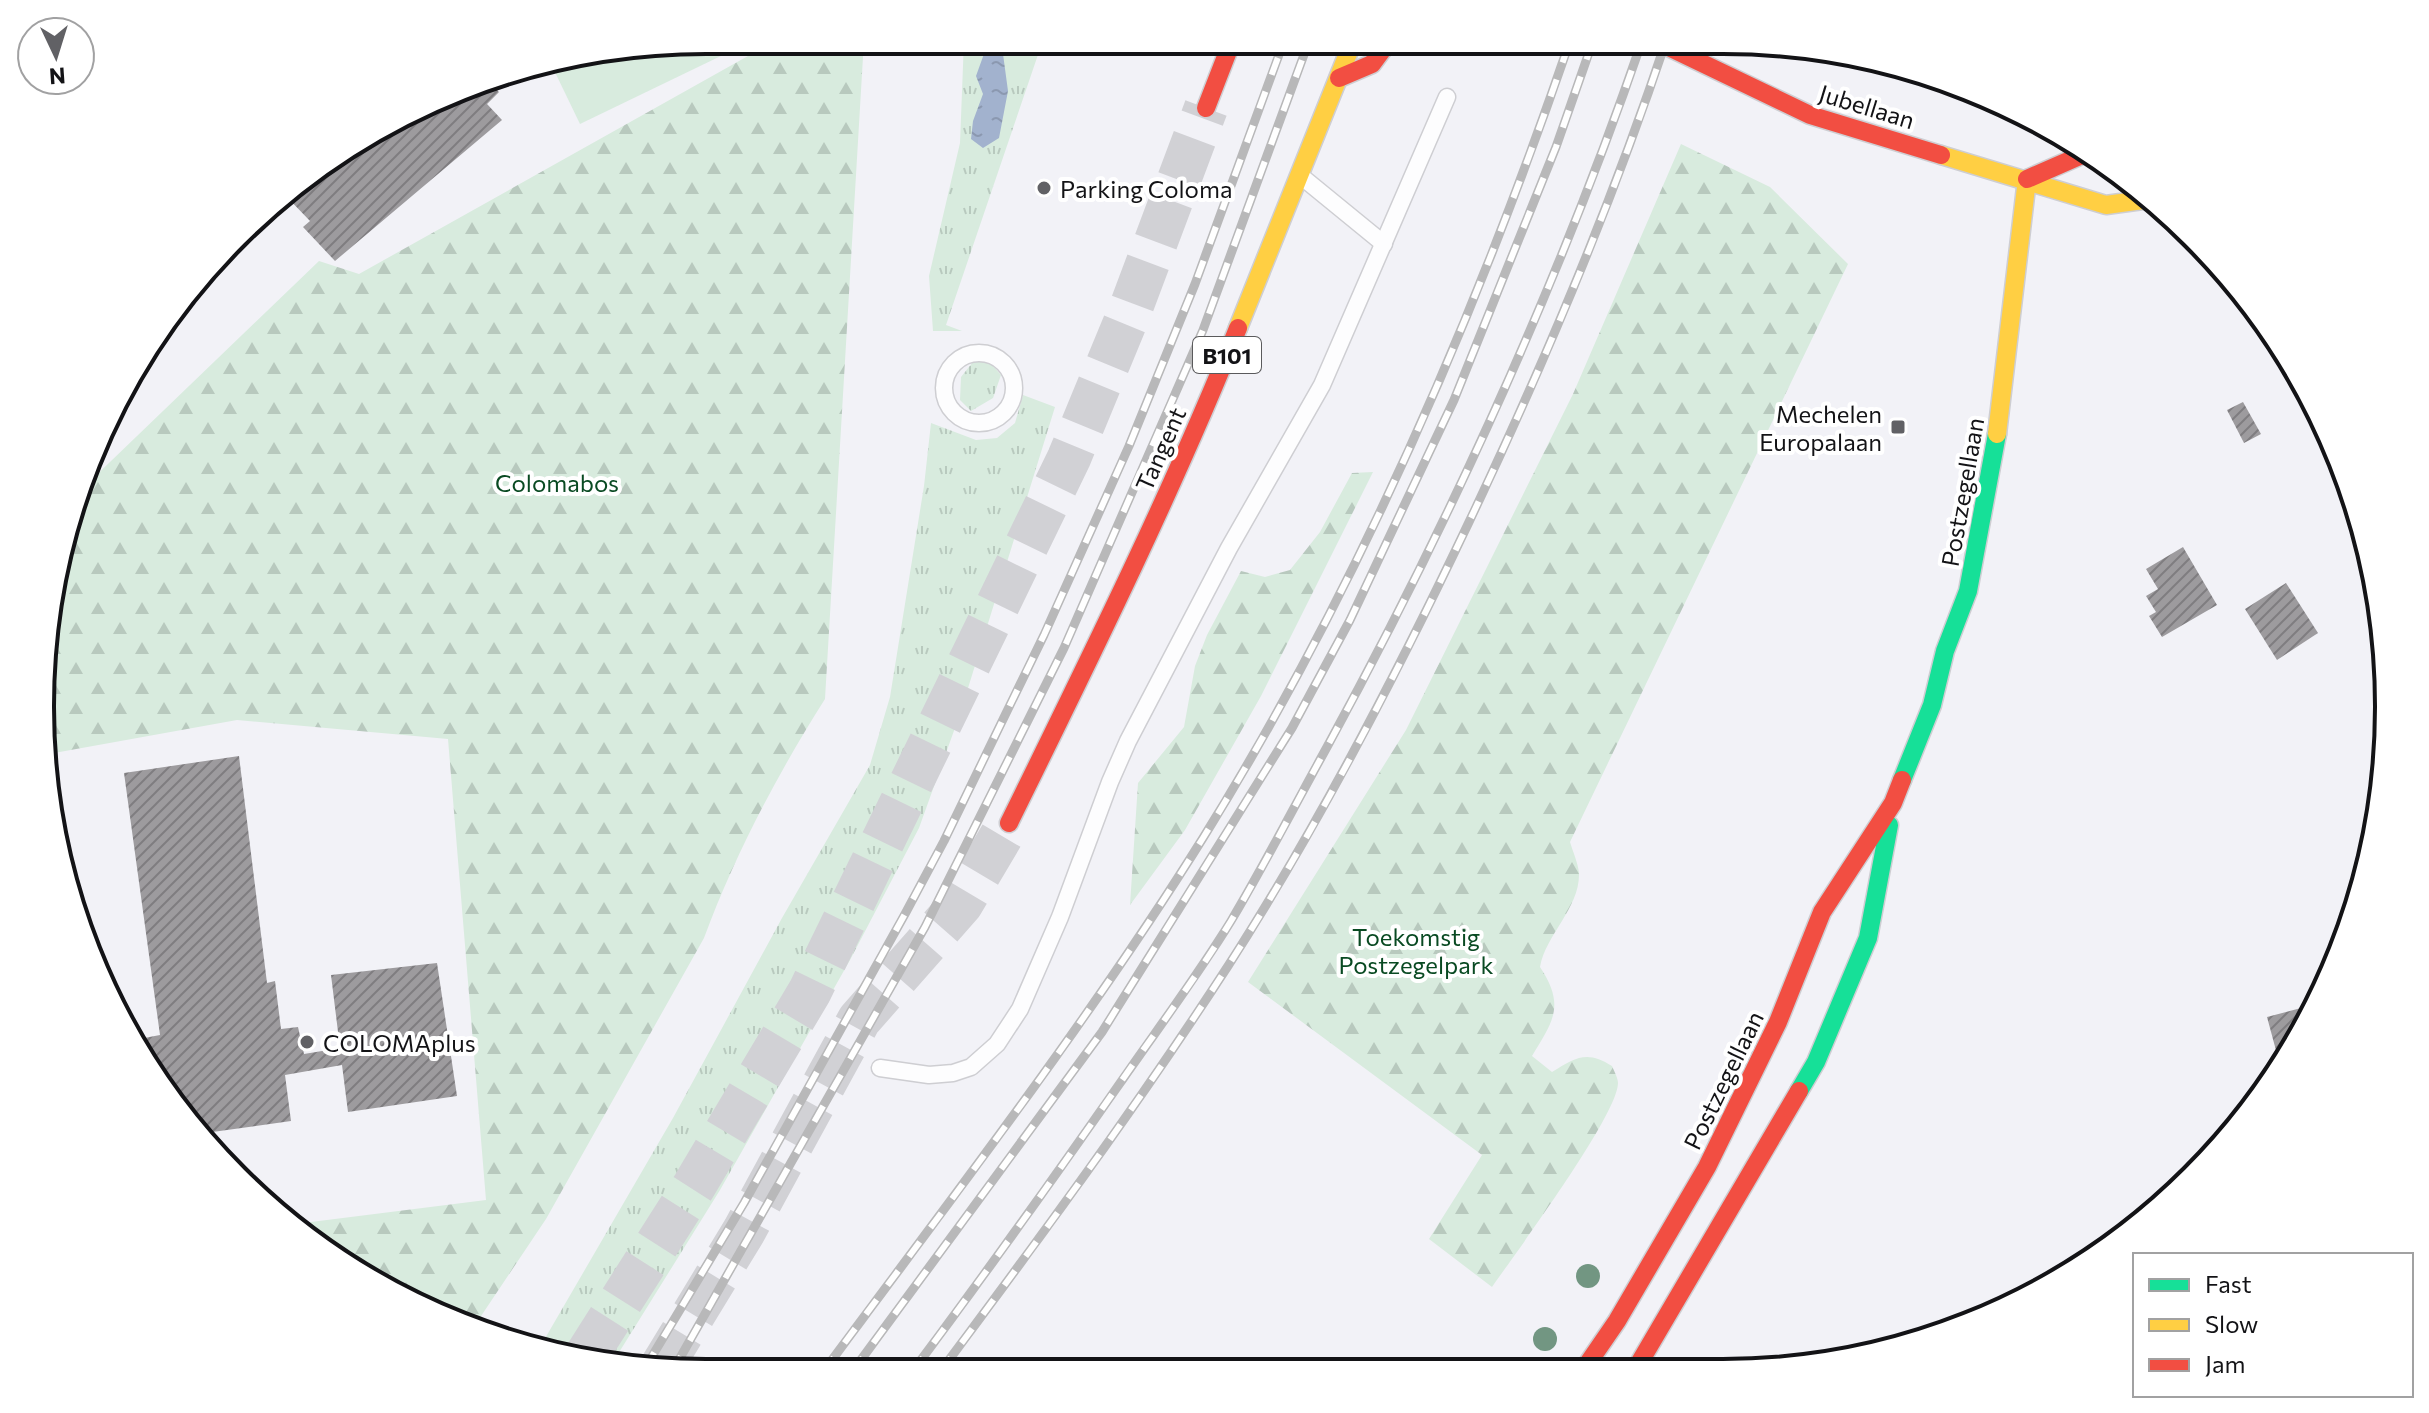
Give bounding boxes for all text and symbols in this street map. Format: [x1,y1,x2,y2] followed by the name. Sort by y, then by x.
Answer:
[16,16,96,96] north arrow
[48,62,67,90] text: N
[1816,78,1918,134] street label: Jubellaan
[1060,174,1232,203] place label: Parking Coloma
[1035,179,1053,197] marker: Parking Coloma
[1193,337,1261,373] road number: B101
[1759,399,1882,456] place label: Mechelen Europalaan
[1129,402,1191,495] street label: Tangent
[1935,415,1989,569] street label: Postzegellaan
[1889,418,1907,436] marker: Mechelen Europalaan
[495,468,619,497] park label: Colomabos
[1339,922,1493,979] park label: Toekomstig Postzegelpark
[1677,1006,1769,1154] street label: Postzegellaan
[323,1028,476,1057] place label: COLOMAplus
[298,1033,316,1051] marker: COLOMAplus
[2133,1253,2413,1397] legend
[2205,1269,2252,1298] text: Fast
[2205,1309,2258,1338] text: Slow
[2205,1349,2245,1378] text: Jam

